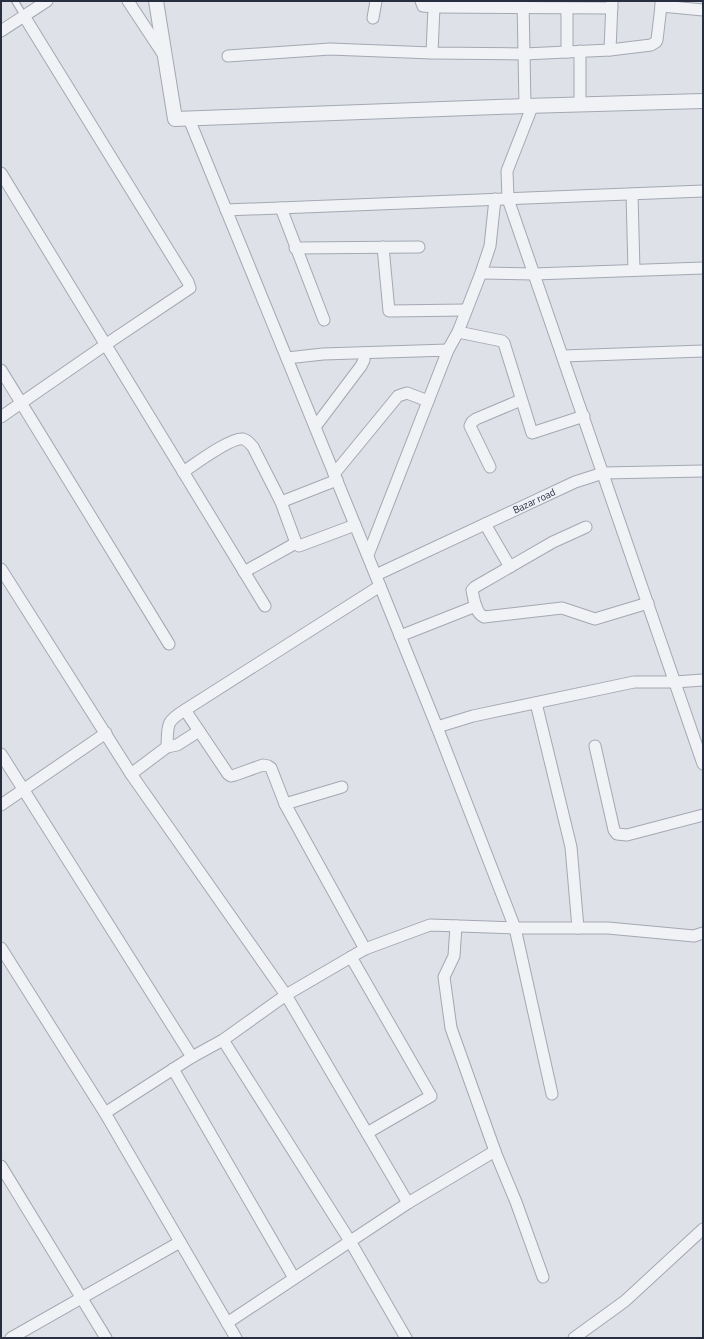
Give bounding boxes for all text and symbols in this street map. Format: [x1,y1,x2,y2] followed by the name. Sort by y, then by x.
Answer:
[510,485,558,517] street label: Bazar road

